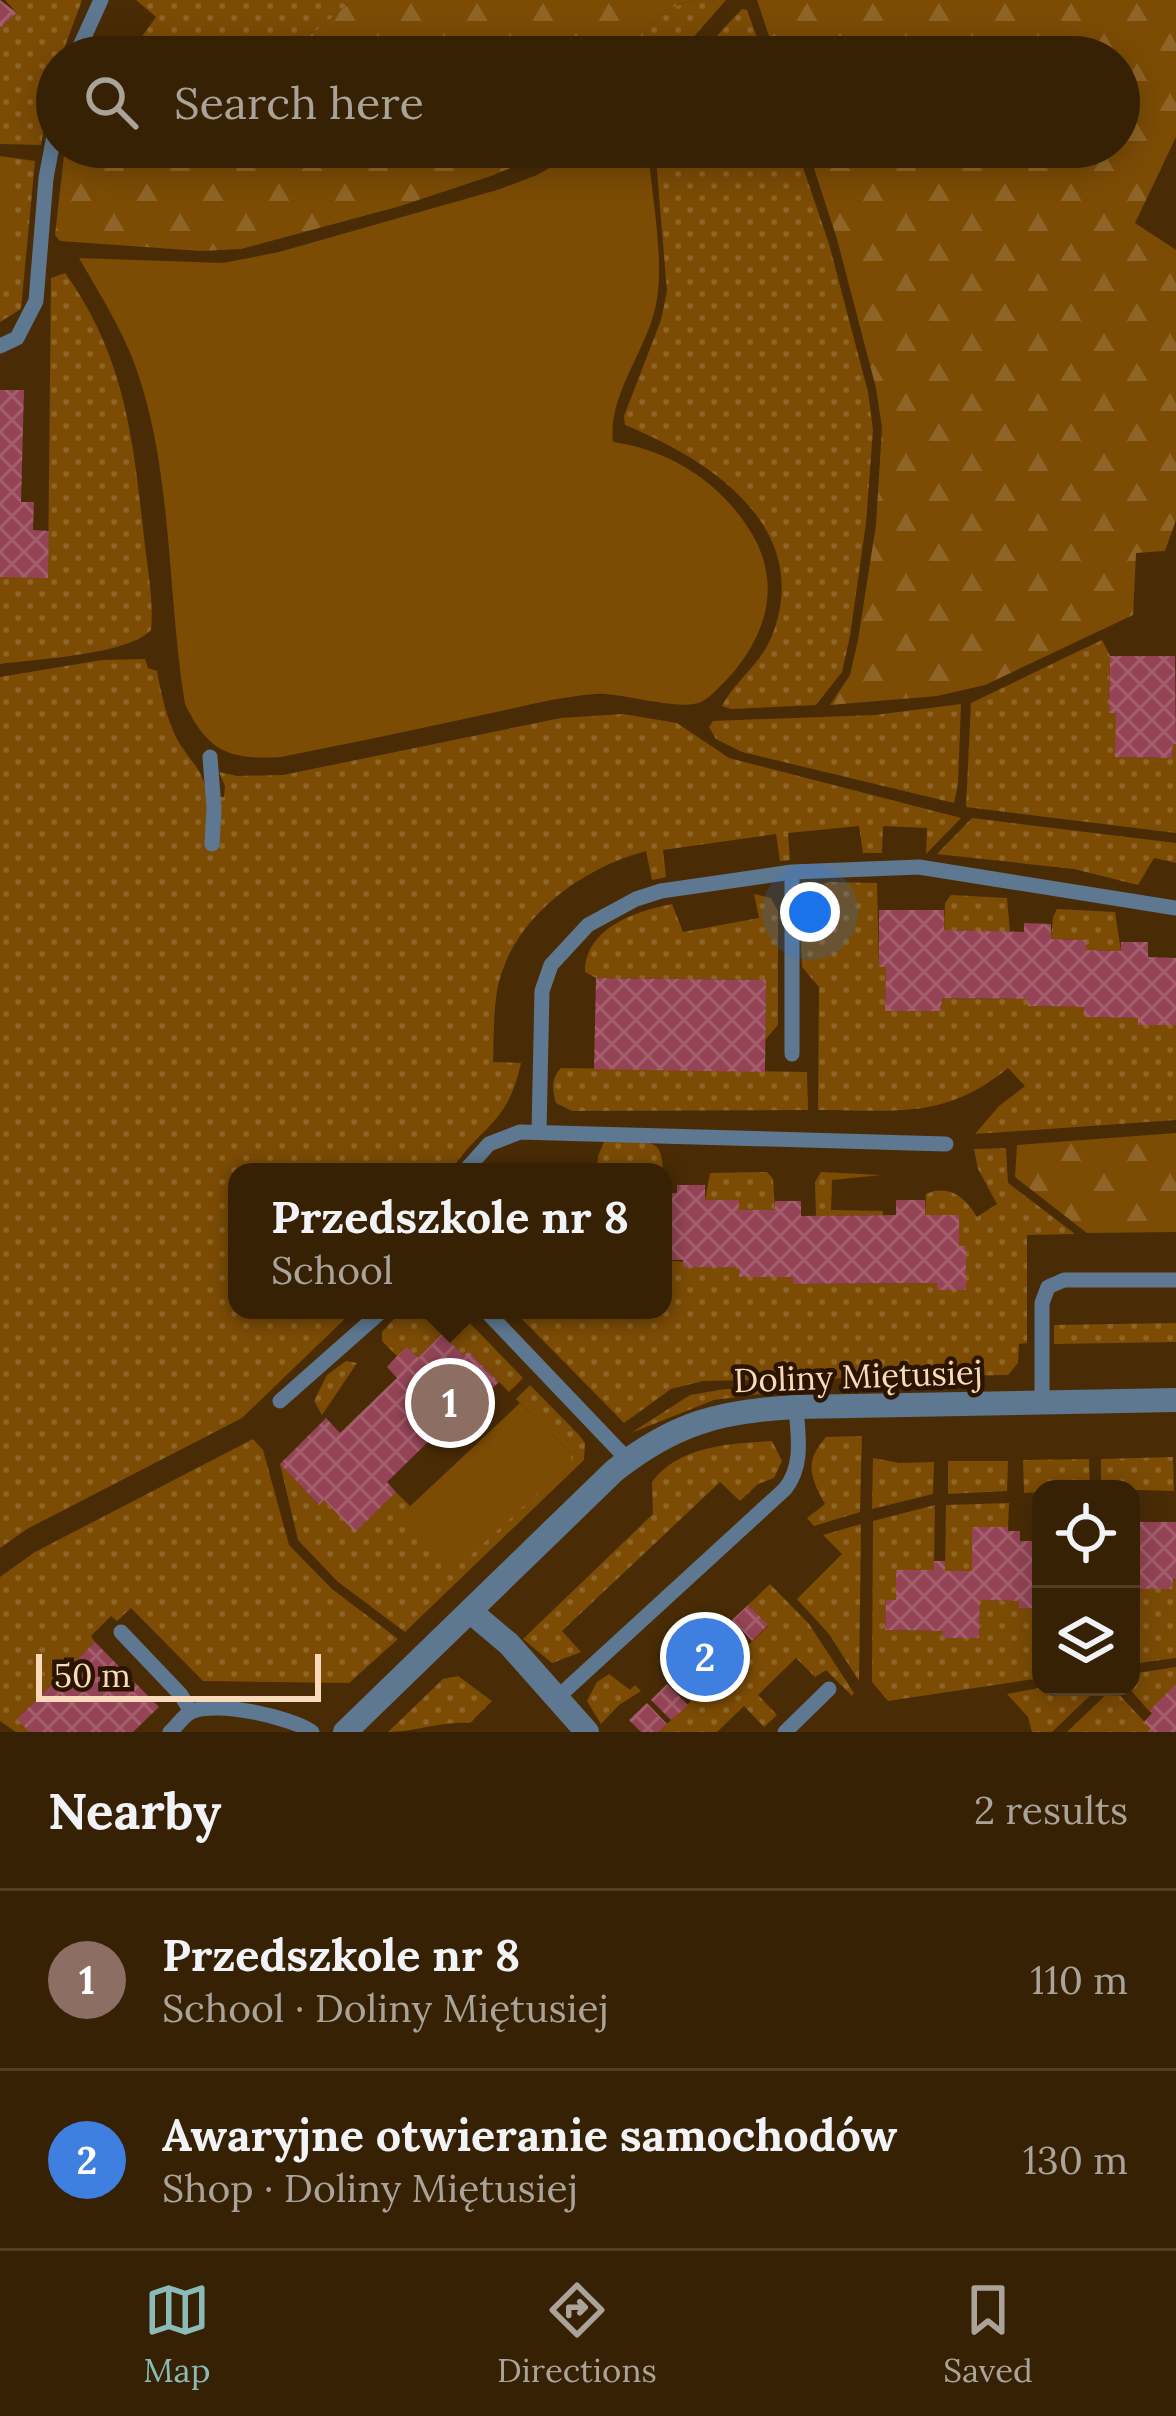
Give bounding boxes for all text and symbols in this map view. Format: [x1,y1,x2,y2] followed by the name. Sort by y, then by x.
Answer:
[36,36,1140,168] search box
[78,69,144,135] icon: search
[174,74,424,131] text: Search here
[780,882,840,942] your location
[228,1163,672,1319] popup
[271,1188,629,1245] text: Przedszkole nr 8
[271,1245,393,1295] text: School
[733,1351,983,1401] street label: Doliny Miętusiej
[411,1358,489,1448] pin: 1
[1032,1480,1140,1696] map controls
[1032,1480,1140,1588] button: locate
[1032,1588,1140,1696] button: layers
[666,1612,744,1702] pin: 2
[36,1648,321,1701] scale bar
[54,1654,131,1696] text: 50 m
[48,1778,221,1843] text: Nearby
[974,1785,1128,1835] text: 2 results
[162,1926,520,1983] text: Przedszkole nr 8
[79,1955,95,2005] text: 1
[1030,1955,1128,2005] text: 110 m
[162,1983,609,2033] text: School · Doliny Miętusiej
[162,2106,897,2163] text: Awaryjne otwieranie samochodów
[77,2135,97,2185] text: 2
[1023,2135,1128,2185] text: 130 m
[162,2163,578,2213] text: Shop · Doliny Miętusiej
[143,2277,210,2391] tab: Map
[497,2277,657,2391] tab: Directions
[943,2277,1033,2391] tab: Saved

